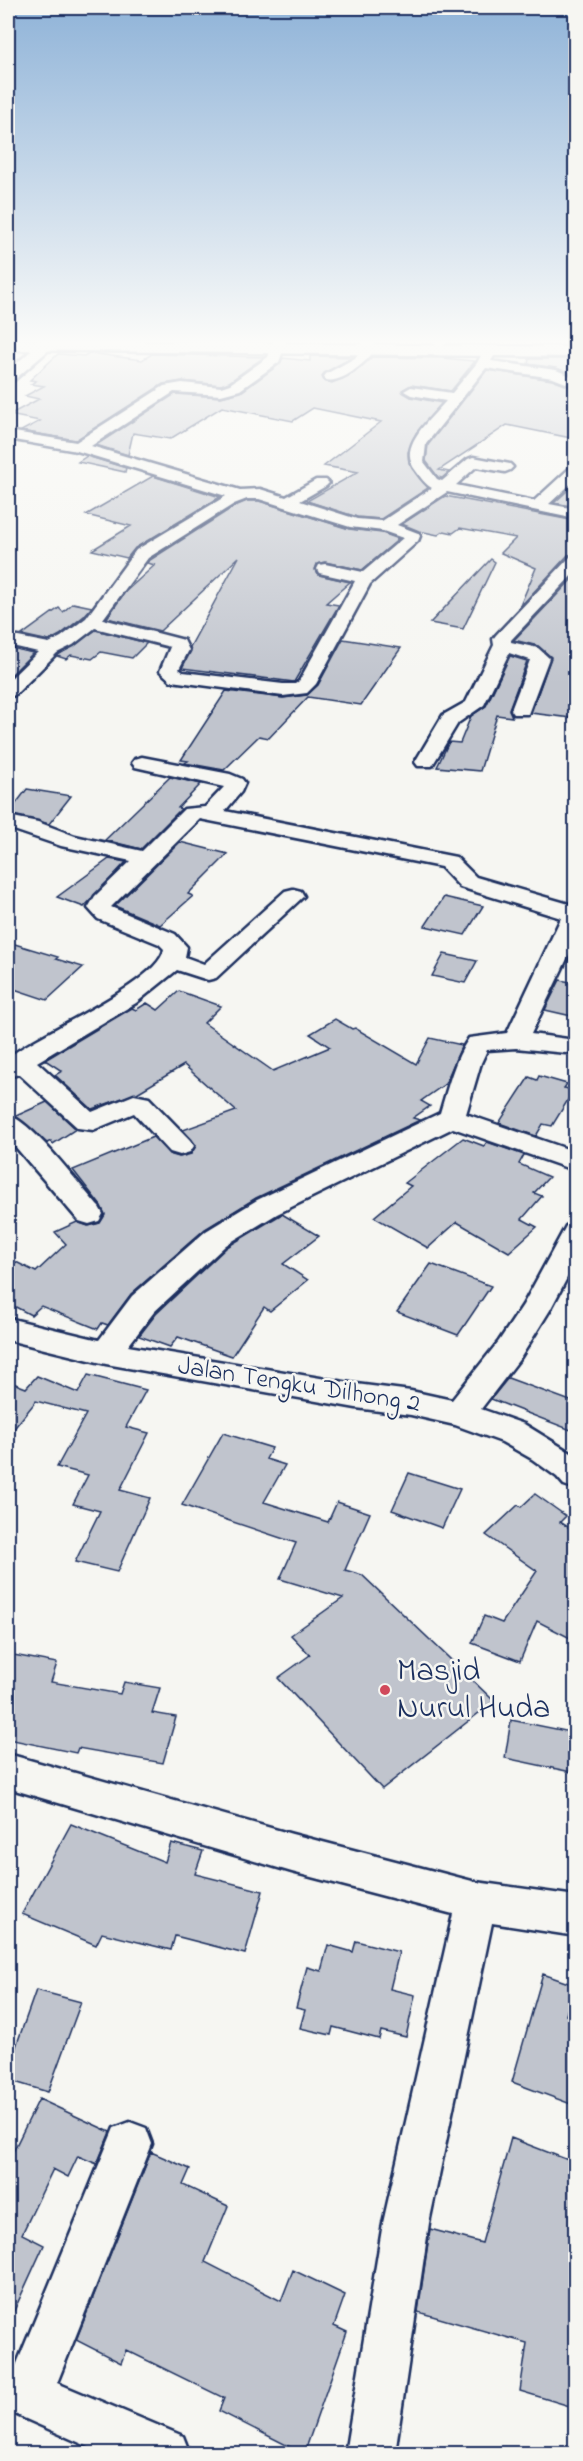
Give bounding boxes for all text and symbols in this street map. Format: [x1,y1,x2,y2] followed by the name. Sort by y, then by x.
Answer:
[175,1348,423,1424] street label: Jalan Tengku Dilhong 2
[397,1649,550,1733] place label: Masjid Nurul Huda
[378,1683,392,1697] marker: Masjid Nurul Huda

